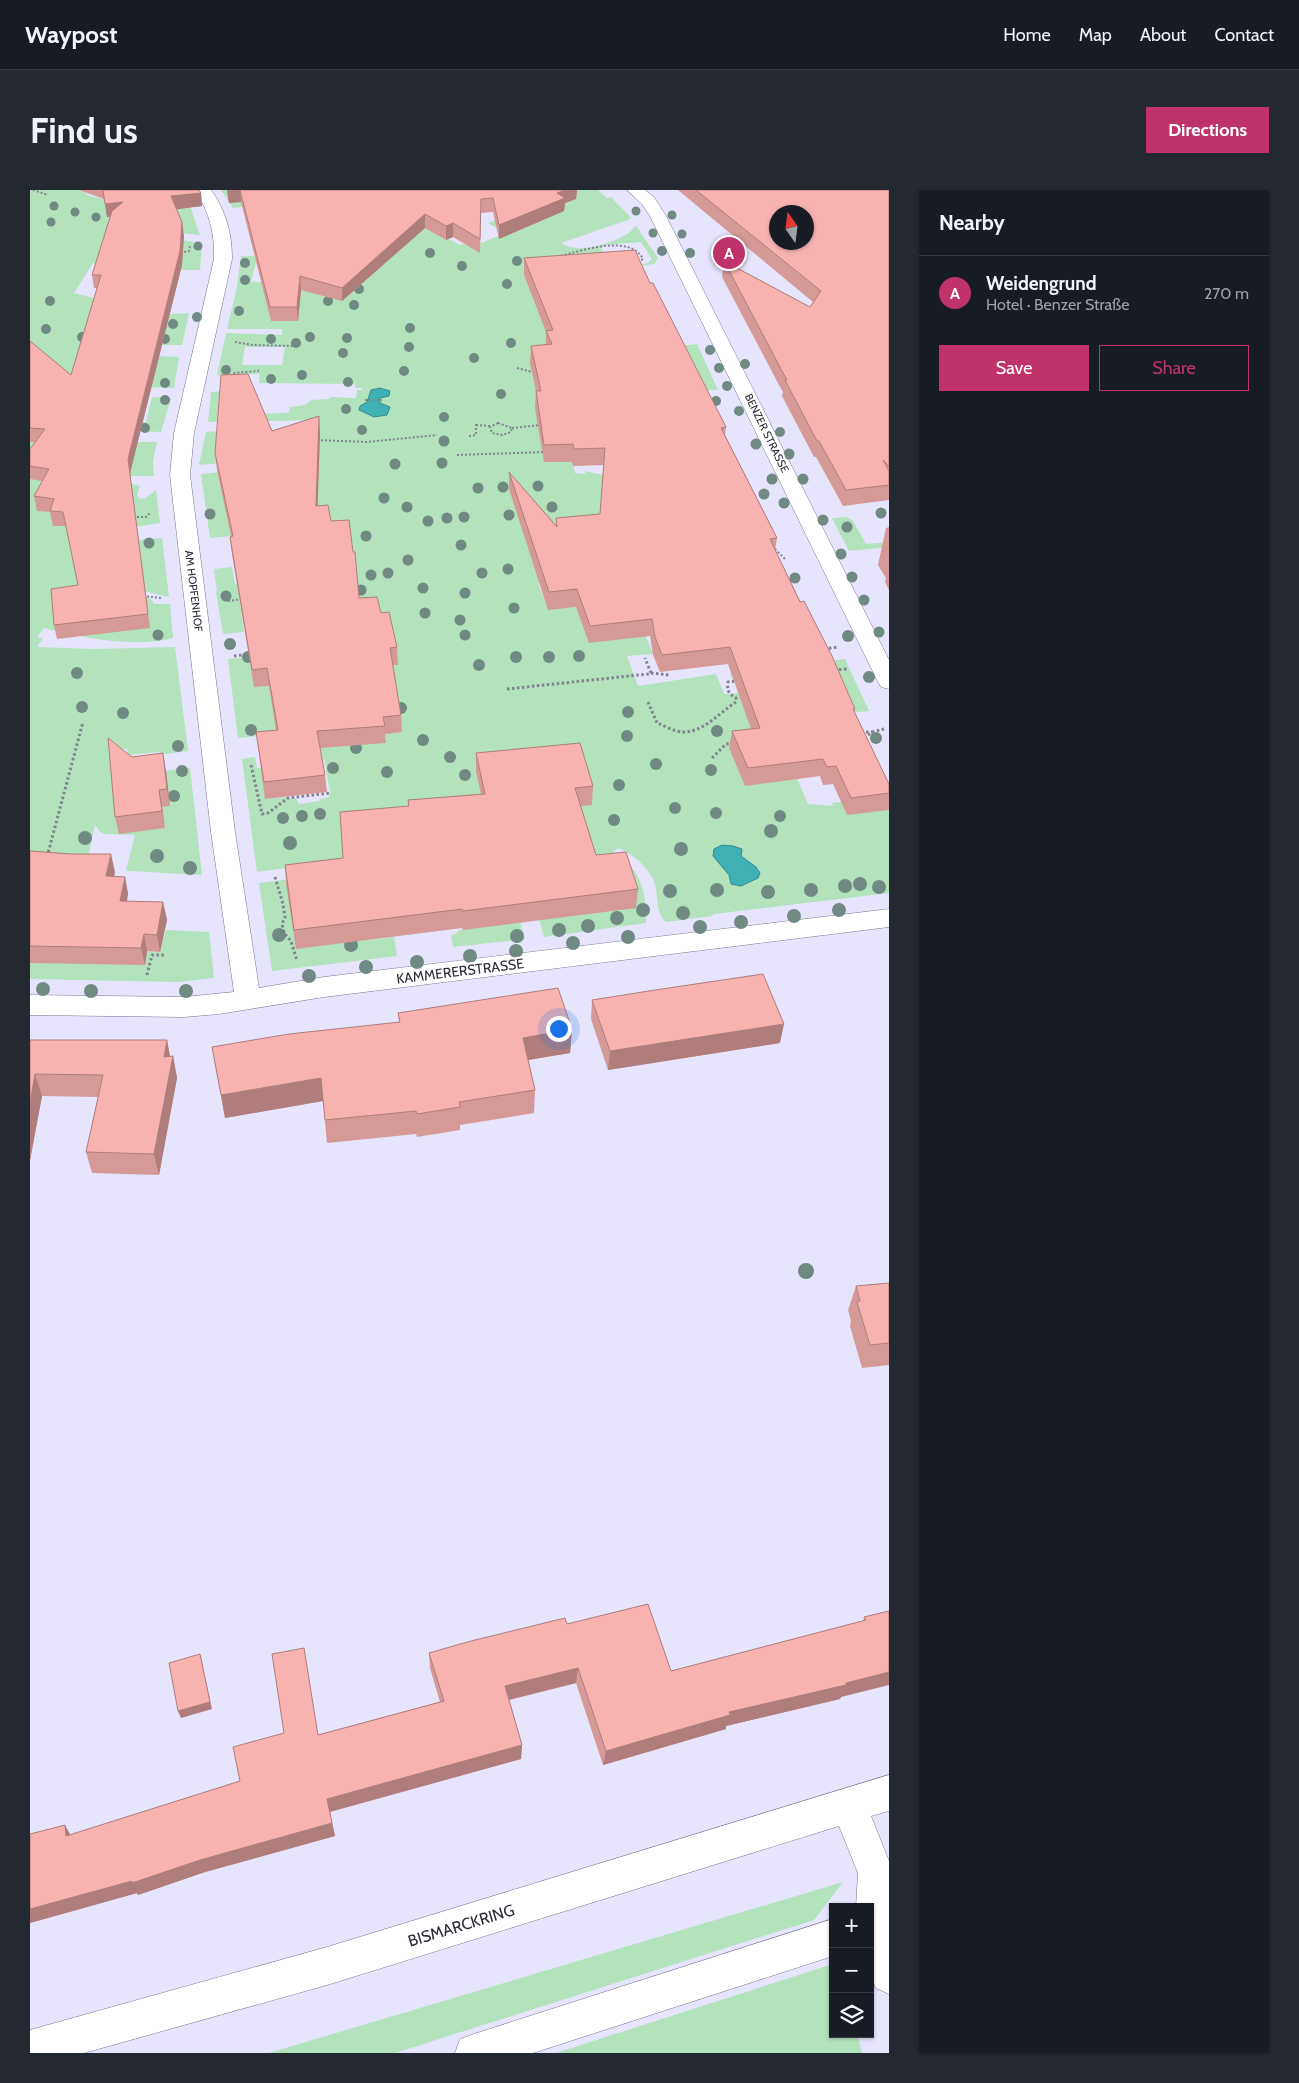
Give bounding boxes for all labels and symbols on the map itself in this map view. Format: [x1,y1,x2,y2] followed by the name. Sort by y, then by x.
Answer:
[769,205,814,250] north arrow
[713,234,745,272] pin: A
[742,391,792,475] street label: BENZER STRASSE
[182,549,206,633] street label: AM HOPFENHOF
[395,954,525,988] street label: KAMMERERSTRASSE
[546,1016,572,1042] your location
[406,1900,517,1951] street label: BISMARCKRING

